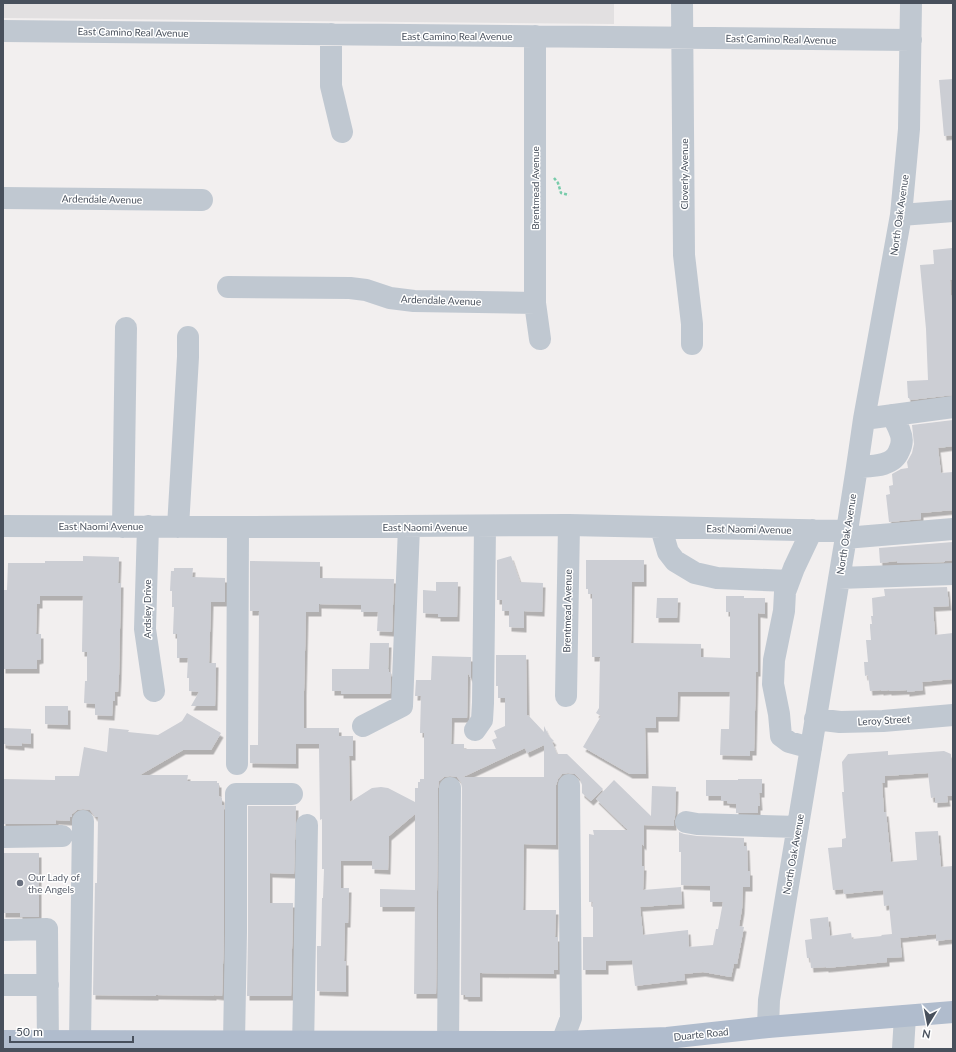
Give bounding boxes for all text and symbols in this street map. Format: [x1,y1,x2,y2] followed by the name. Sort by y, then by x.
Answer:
[77,25,189,39] street label: East Camino Real Avenue
[401,30,513,42] street label: East Camino Real Avenue
[725,32,837,46] street label: East Camino Real Avenue
[678,138,690,210] street label: Cloverly Avenue
[529,146,541,230] street label: Brentmead Avenue
[887,174,911,256] street label: North Oak Avenue
[62,192,142,206] street label: Ardendale Avenue
[401,293,481,307] street label: Ardendale Avenue
[834,493,858,575] street label: North Oak Avenue
[58,520,144,532] street label: East Naomi Avenue
[382,521,468,533] street label: East Naomi Avenue
[706,522,792,536] street label: East Naomi Avenue
[560,569,574,653] street label: Brentmead Avenue
[141,580,153,638] street label: Ardsley Drive
[857,713,911,727] street label: Leroy Street
[780,813,806,895] street label: North Oak Avenue
[28,871,80,895] place label: Our Lady of the Angels
[15,878,25,888] marker: Our Lady of the Angels
[908,1004,948,1044] north arrow
[10,1018,133,1044] scale bar
[16,1024,43,1039] text: 50 m
[673,1025,729,1043] street label: Duarte Road
[921,1027,931,1041] text: N

